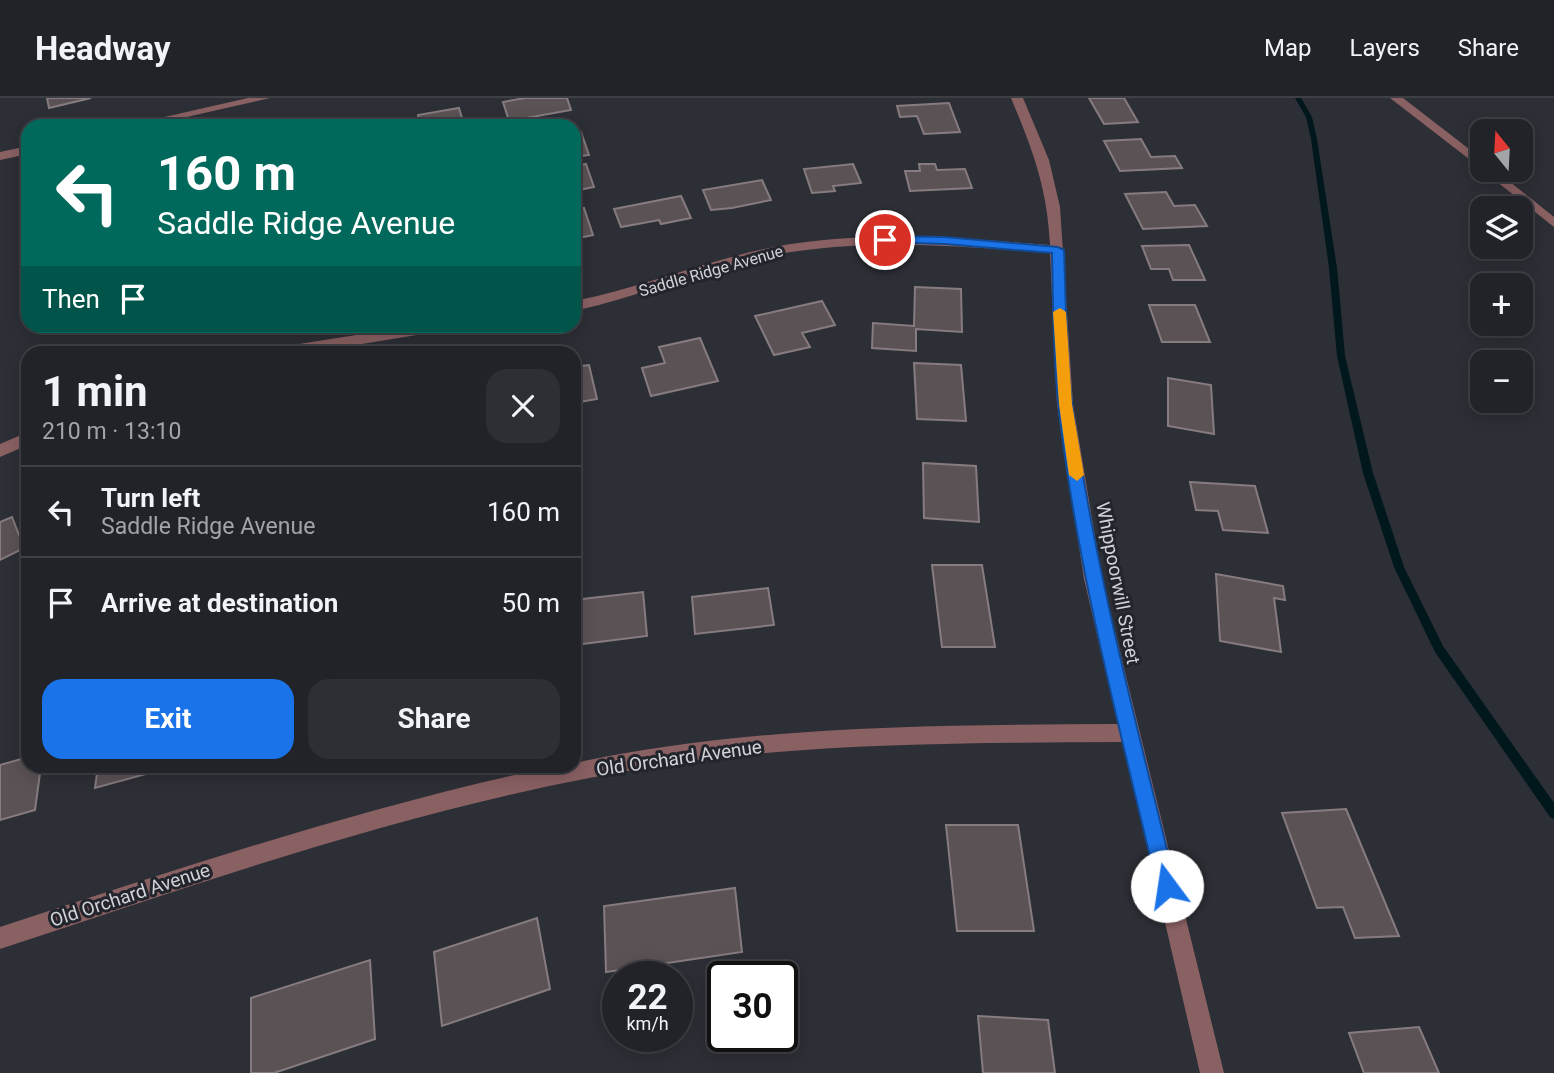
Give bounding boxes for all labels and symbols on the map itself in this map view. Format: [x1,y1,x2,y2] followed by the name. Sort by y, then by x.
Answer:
[1470,119,1533,182] north arrow
[855,210,915,270] pin
[637,241,785,301] street label: Saddle Ridge Avenue
[1091,500,1145,666] street label: Whippoorwill Street
[595,735,763,781] street label: Old Orchard Avenue
[1130,849,1204,923] position arrow
[47,858,213,932] street label: Old Orchard Avenue
[707,961,798,1052] speed limit sign: 30

